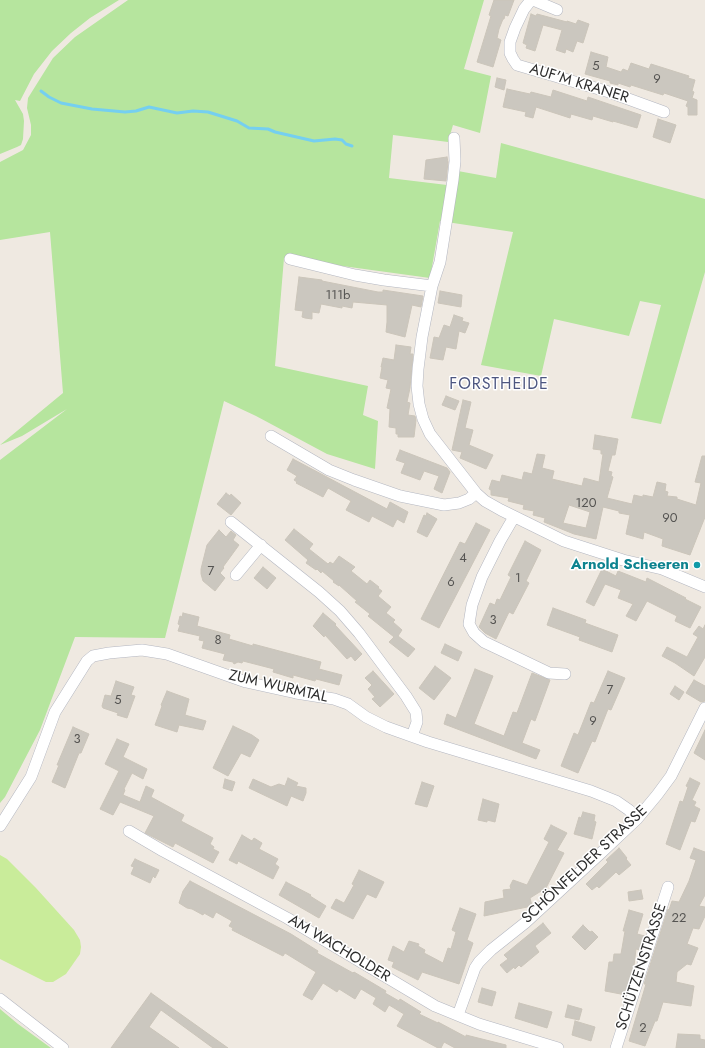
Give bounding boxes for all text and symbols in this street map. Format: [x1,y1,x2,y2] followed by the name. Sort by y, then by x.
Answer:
[592,59,600,75] house number: 5
[527,60,631,108] street label: AUF'M KRANER
[653,72,661,88] house number: 9
[326,288,350,304] house number: 111b
[449,375,549,395] district label: FORSTHEIDE
[575,496,597,512] house number: 120
[662,511,678,527] house number: 90
[459,551,467,567] house number: 4
[571,556,689,574] place label: Arnold Scheeren
[692,560,702,570] marker: Arnold Scheeren
[208,564,214,580] house number: 7
[515,571,521,587] house number: 1
[447,575,455,591] house number: 6
[489,613,497,629] house number: 3
[214,633,222,649] house number: 8
[227,667,329,707] street label: ZUM WURMTAL
[607,683,613,699] house number: 7
[114,693,122,709] house number: 5
[589,714,597,730] house number: 9
[73,732,81,748] house number: 3
[519,802,651,928] street label: SCHÖNFELDER STRASSE
[613,901,671,1033] street label: SCHÜTZENSTRASSE
[285,911,393,987] street label: AM WACHOLDER
[672,911,686,927] house number: 22
[639,1021,647,1037] house number: 2

